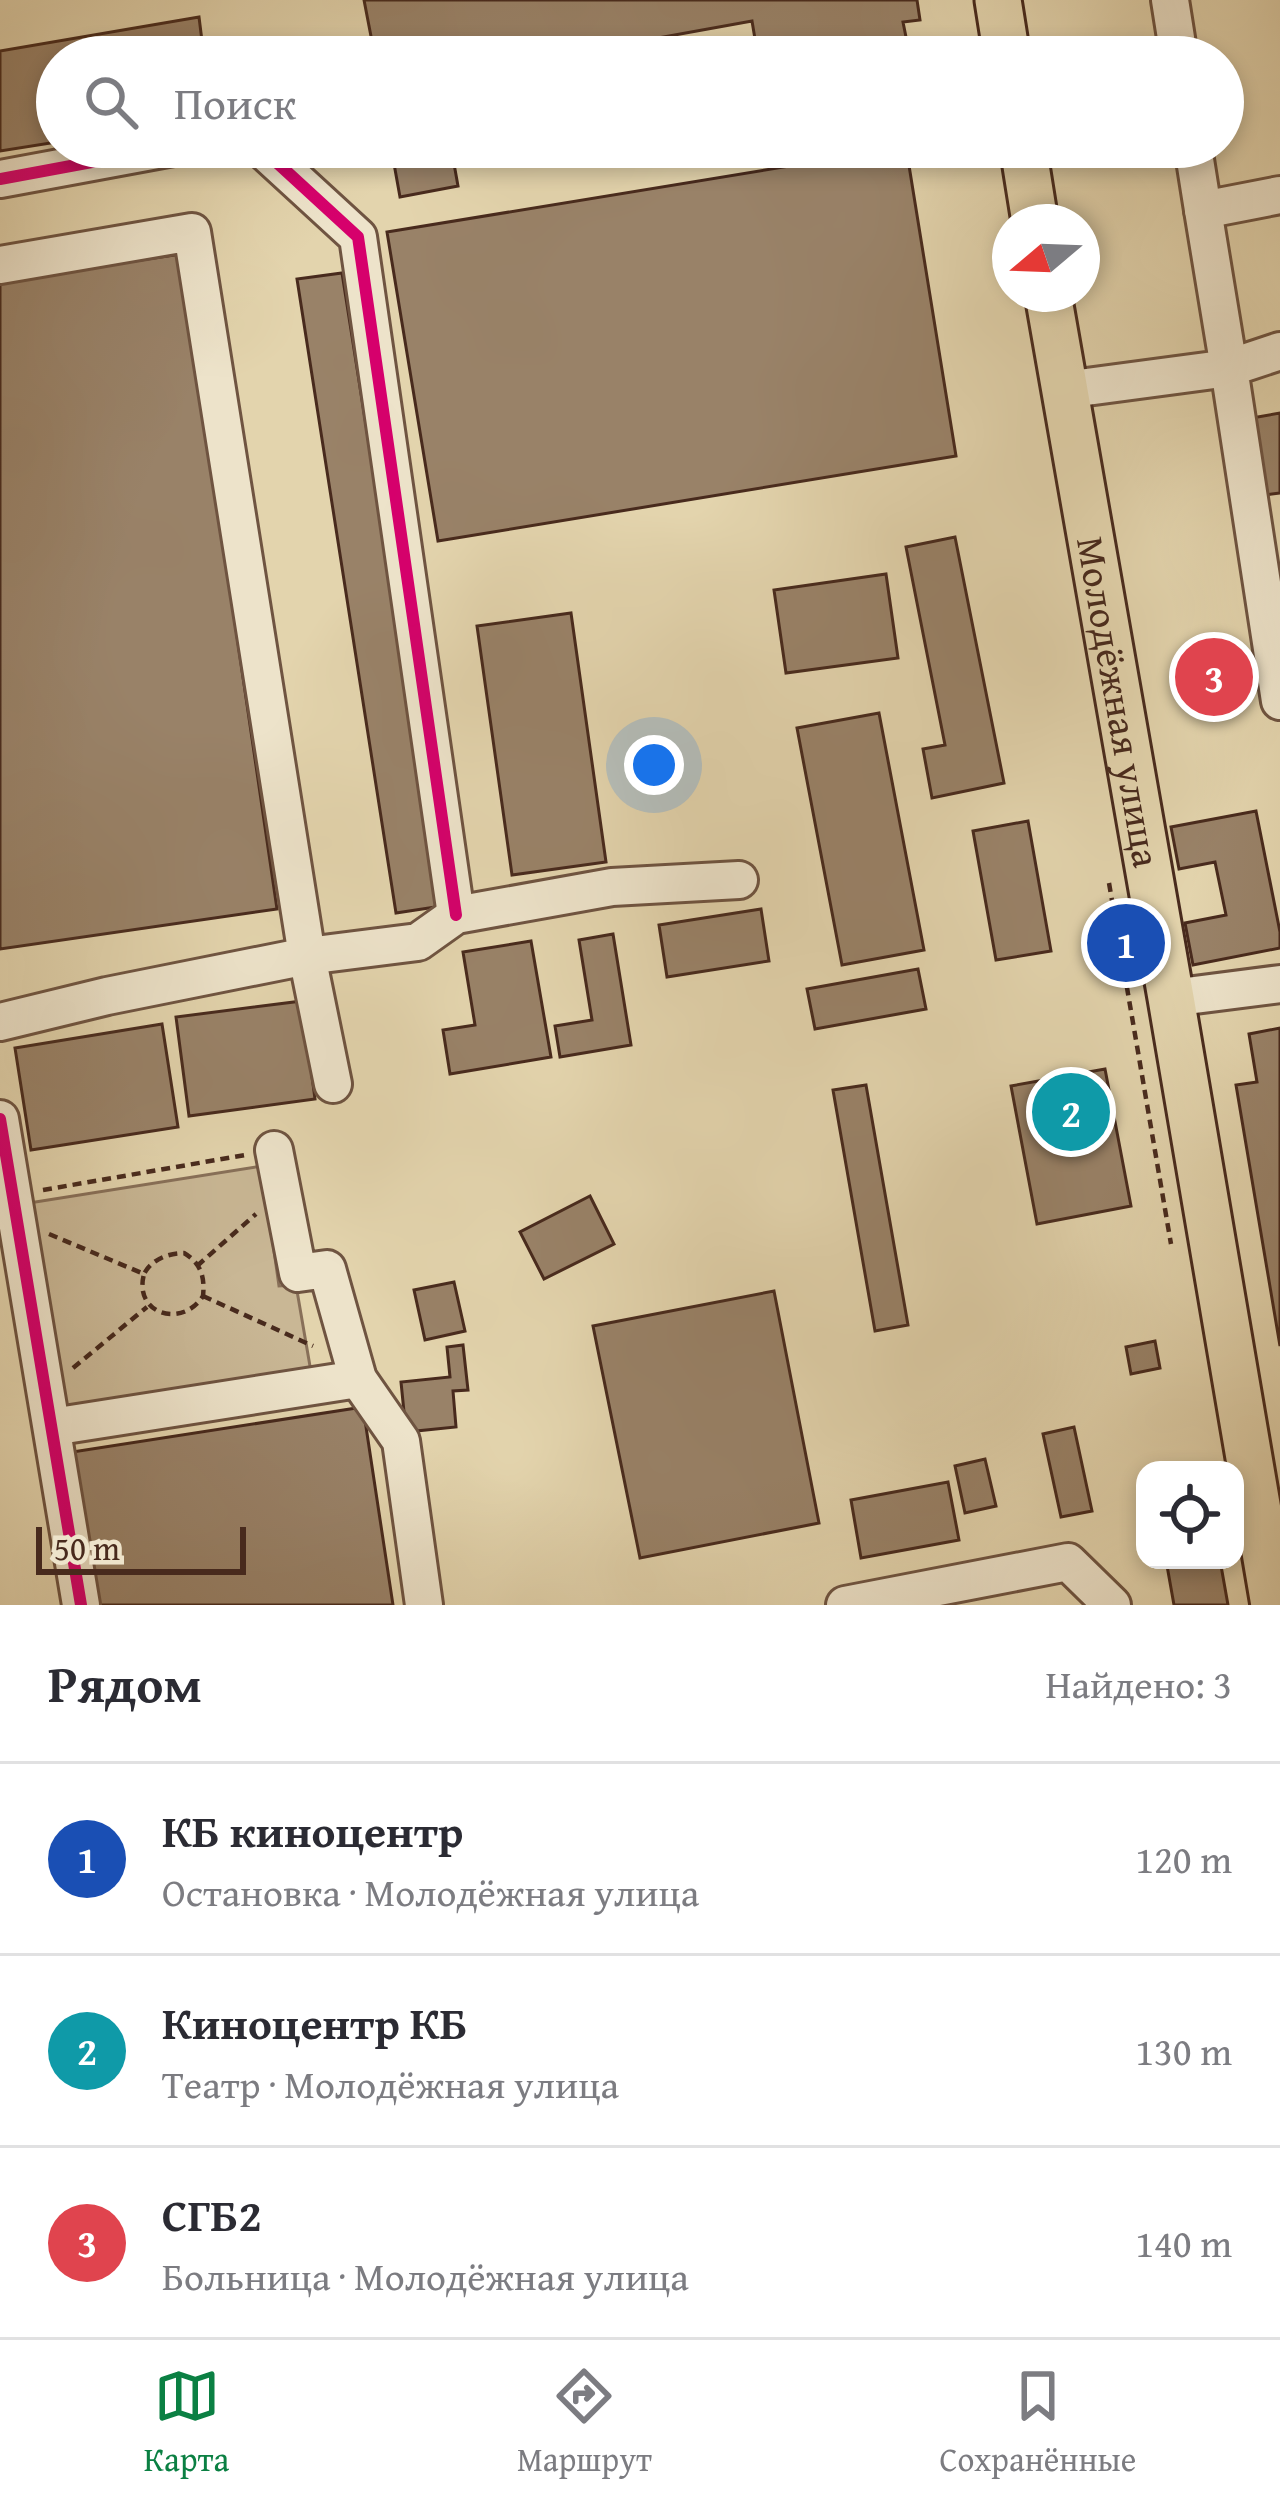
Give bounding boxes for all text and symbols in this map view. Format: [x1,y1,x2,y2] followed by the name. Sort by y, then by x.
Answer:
[36,36,1244,168] search box
[78,69,144,135] icon: search
[174,70,296,135] text: Поиск
[992,204,1100,312] north arrow
[1063,532,1177,872] street label: Молодёжная улица
[1175,632,1253,722] pin: 3
[624,735,684,795] your location
[1087,898,1165,988] pin: 1
[1032,1067,1110,1157] pin: 2
[1136,1461,1244,1569] map controls
[1136,1461,1244,1569] button: locate
[36,1521,246,1574] scale bar
[54,1524,120,1572] text: 50 m
[48,1646,202,1721] text: Рядом
[1045,1655,1232,1712] text: Найдено: 3
[162,1798,463,1863] text: КБ киноцентр
[77,1830,97,1887] text: 1
[1135,1830,1232,1887] text: 120 m
[162,1863,699,1920] text: Остановка · Молодёжная улица
[162,1990,468,2055] text: Киноцентр КБ
[77,2022,97,2079] text: 2
[1135,2022,1232,2079] text: 130 m
[162,2055,619,2112] text: Театр · Молодёжная улица
[162,2182,262,2247] text: СГБ2
[77,2214,97,2271] text: 3
[1135,2214,1232,2271] text: 140 m
[162,2247,689,2304] text: Больница · Молодёжная улица
[144,2363,229,2483] tab: Карта
[517,2363,652,2483] tab: Маршрут
[940,2363,1136,2483] tab: Сохранённые

